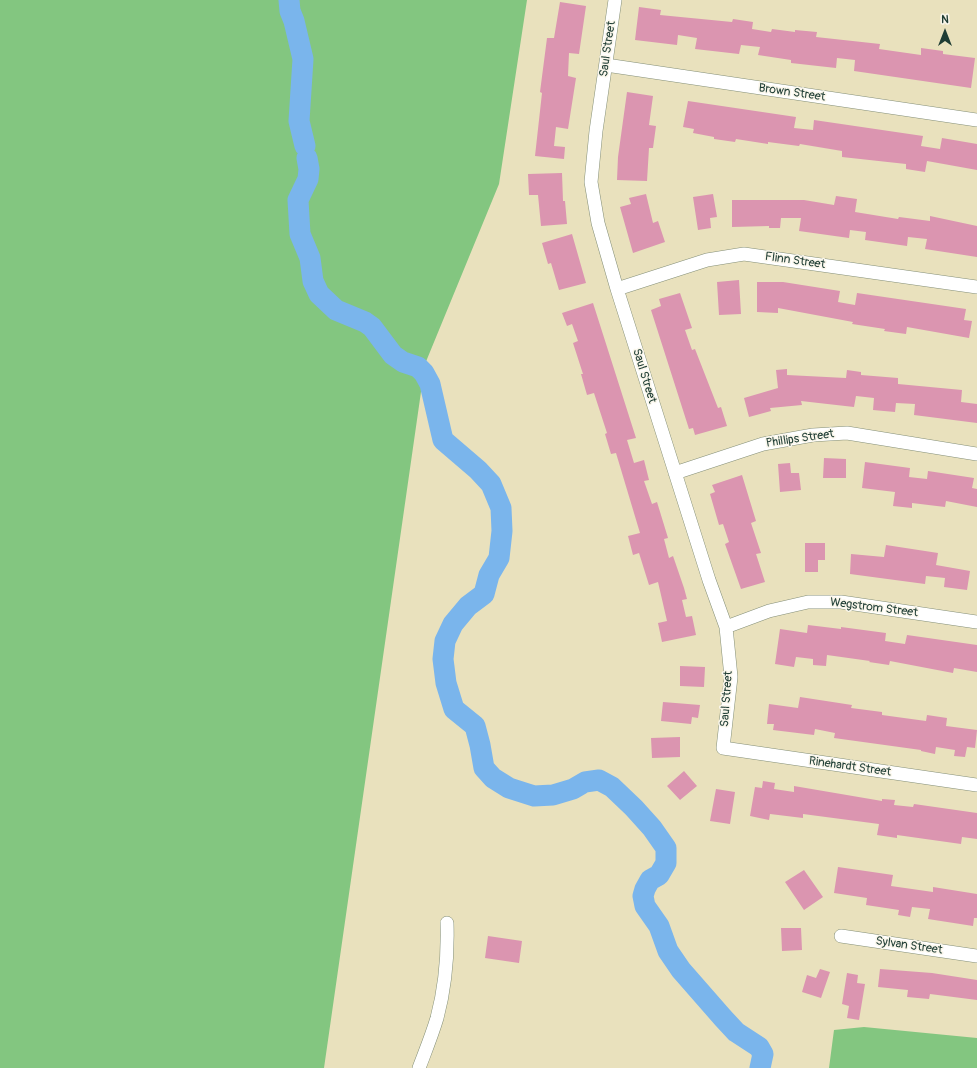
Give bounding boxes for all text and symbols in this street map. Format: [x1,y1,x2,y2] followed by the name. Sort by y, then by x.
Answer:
[925,12,965,52] north arrow
[941,13,949,26] text: N
[597,20,619,78] street label: Saul Street
[758,81,826,105] street label: Brown Street
[764,250,826,272] street label: Flinn Street
[629,347,659,405] street label: Saul Street
[765,427,835,451] street label: Phillips Street
[829,595,919,621] street label: Wegstrom Street
[718,670,736,728] street label: Saul Street
[808,754,892,780] street label: Rinehardt Street
[875,934,943,958] street label: Sylvan Street

